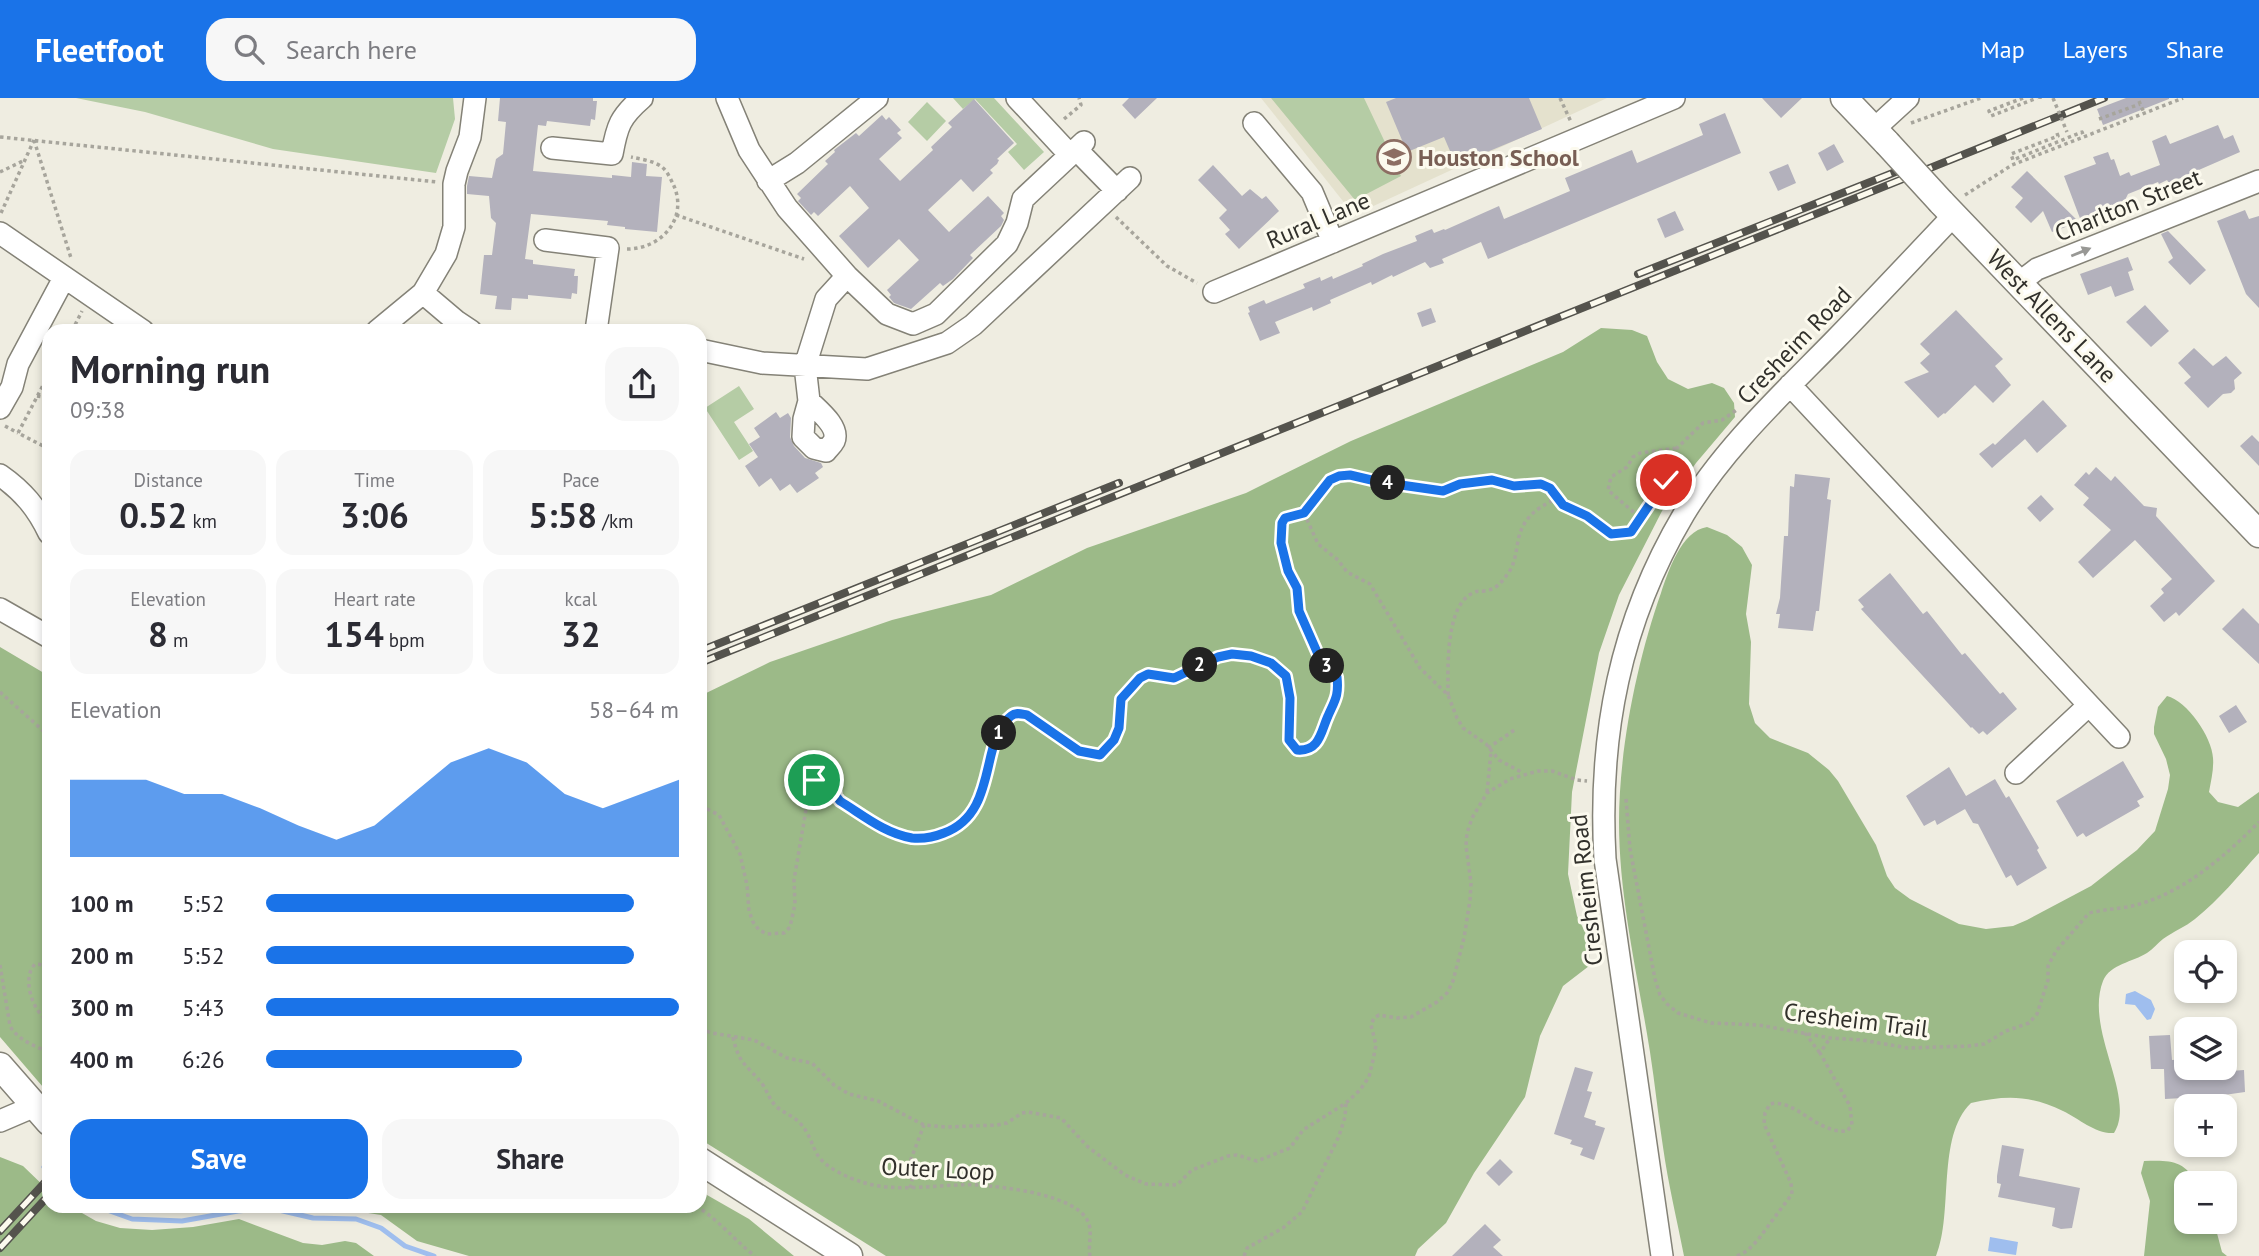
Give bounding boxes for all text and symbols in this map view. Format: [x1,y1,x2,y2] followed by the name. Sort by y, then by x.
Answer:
[206,18,696,81] search box
[35,28,164,71] text: Fleetfoot
[230,30,268,68] icon: search
[286,33,417,66] text: Search here
[1981,34,2025,65] text: Map
[2063,34,2128,65] text: Layers
[2166,34,2224,65] text: Share
[1375,138,1413,176] school or university icon: Houston School
[1418,142,1580,173] place label: Houston School
[2050,162,2206,248] street label: Charlton Street
[1261,184,1375,256] street label: Rural Lane
[1980,243,2124,389] street label: West Allens Lane
[2070,247,2091,258] one-way arrow
[1730,279,1858,411] street label: Cresheim Road
[70,344,270,393] text: Morning run
[605,347,679,421] button: share
[70,395,125,424] text: 09:38
[1636,450,1696,510] pin
[1647,461,1685,499] icon: check
[1370,466,1406,500] pin: 4
[133,468,203,492] text: Distance
[354,468,395,492] text: Time
[562,468,599,492] text: Pace
[1382,470,1393,494] text: 4
[119,492,187,538] text: 0.52
[340,492,409,538] text: 3:06
[528,492,597,538] text: 5:58
[187,509,217,533] text: km
[597,509,633,533] text: /km
[130,587,206,611] text: Elevation
[333,587,416,611] text: Heart rate
[565,587,597,611] text: kcal
[148,611,168,657] text: 8
[324,611,384,657] text: 154
[561,611,601,657] text: 32
[168,628,188,652] text: m
[384,628,425,652] text: bpm
[1182,648,1218,682] pin: 2
[1310,648,1344,684] pin: 3
[1194,652,1205,676] text: 2
[1321,653,1332,677] text: 3
[70,695,162,724] text: Elevation
[589,695,679,724] text: 58–64 m
[982,716,1016,750] pin: 1
[993,720,1004,744] text: 1
[784,750,844,810] pin
[795,761,833,799] icon: arrive
[1563,813,1609,967] street label: Cresheim Road
[70,889,133,918] text: 100 m
[182,889,225,918] text: 5:52
[2174,940,2237,1234] map controls
[2174,940,2237,1003] button: locate
[70,941,133,970] text: 200 m
[182,941,225,970] text: 5:52
[70,993,133,1022] text: 300 m
[182,993,225,1022] text: 5:43
[1782,996,1930,1044] street label: Cresheim Trail
[2174,1017,2237,1080] button: layers
[70,1045,133,1074] text: 400 m
[182,1045,225,1074] text: 6:26
[2174,1094,2237,1157] button: +
[70,1119,368,1199] button: Save
[382,1119,679,1199] button: Share
[880,1151,996,1187] street label: Outer Loop
[2174,1171,2237,1234] button: −

